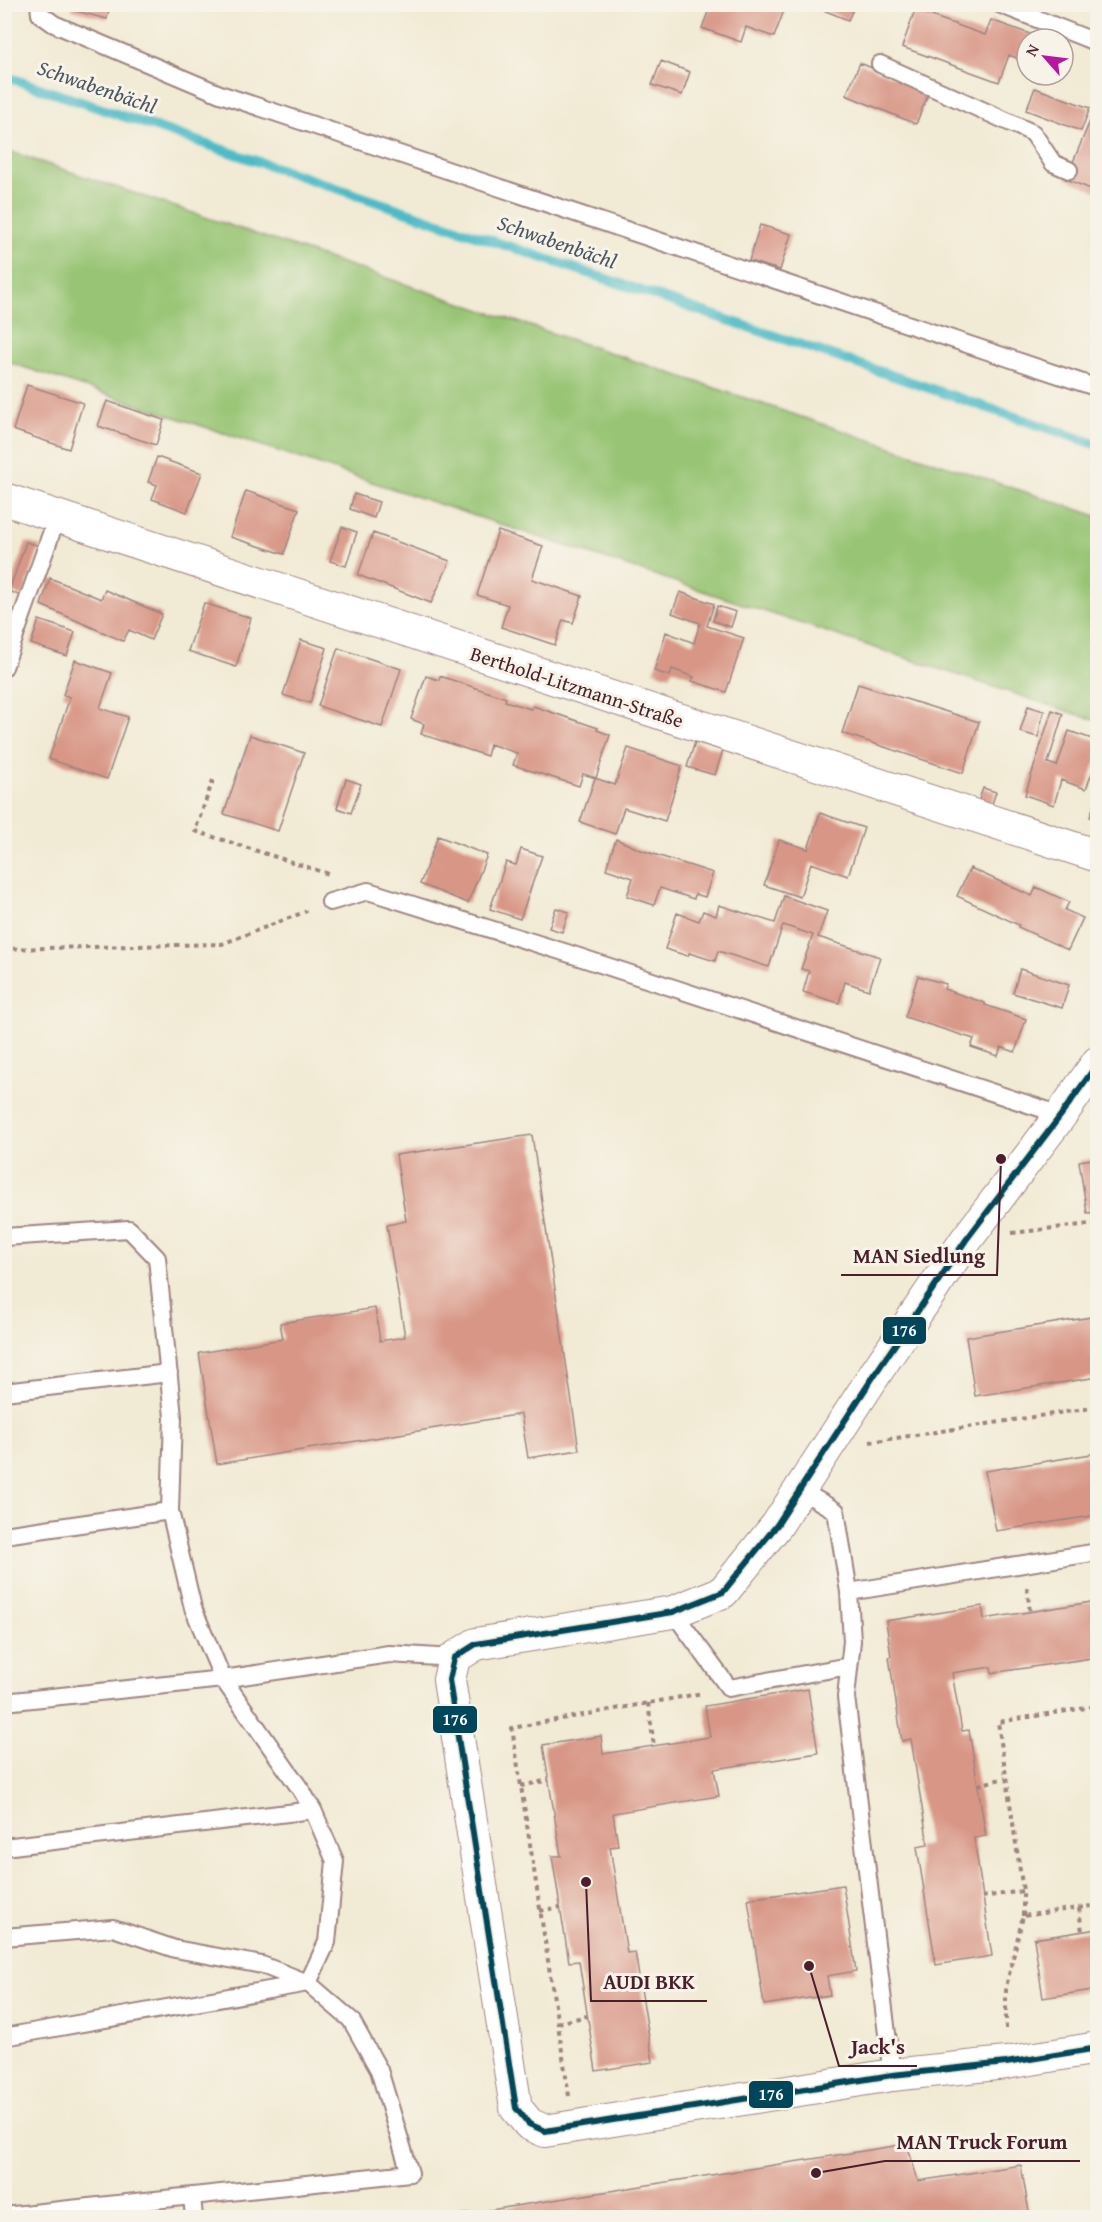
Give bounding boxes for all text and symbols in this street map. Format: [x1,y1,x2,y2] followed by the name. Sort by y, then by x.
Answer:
[1015,27,1075,87] north arrow
[1019,39,1045,60] text: N
[33,52,161,121] water label: Schwabenbächl
[493,207,621,276] water label: Schwabenbächl
[467,638,687,735] street label: Berthold-Litzmann-Straße
[841,1236,997,1275] callout: MAN Siedlung
[853,1240,986,1271] text: MAN Siedlung
[882,1316,927,1345] line badge: 176
[892,1318,916,1342] text: 176
[432,1705,478,1734] line badge: 176
[443,1707,467,1731] text: 176
[591,1962,707,2001] callout: AUDI BKK
[603,1966,696,1997] text: AUDI BKK
[839,2027,917,2066] callout: Jack's
[848,2031,905,2062] text: Jack's
[748,2080,794,2109] line badge: 176
[759,2082,783,2106] text: 176
[885,2122,1080,2161] callout: MAN Truck Forum
[896,2126,1068,2157] text: MAN Truck Forum

